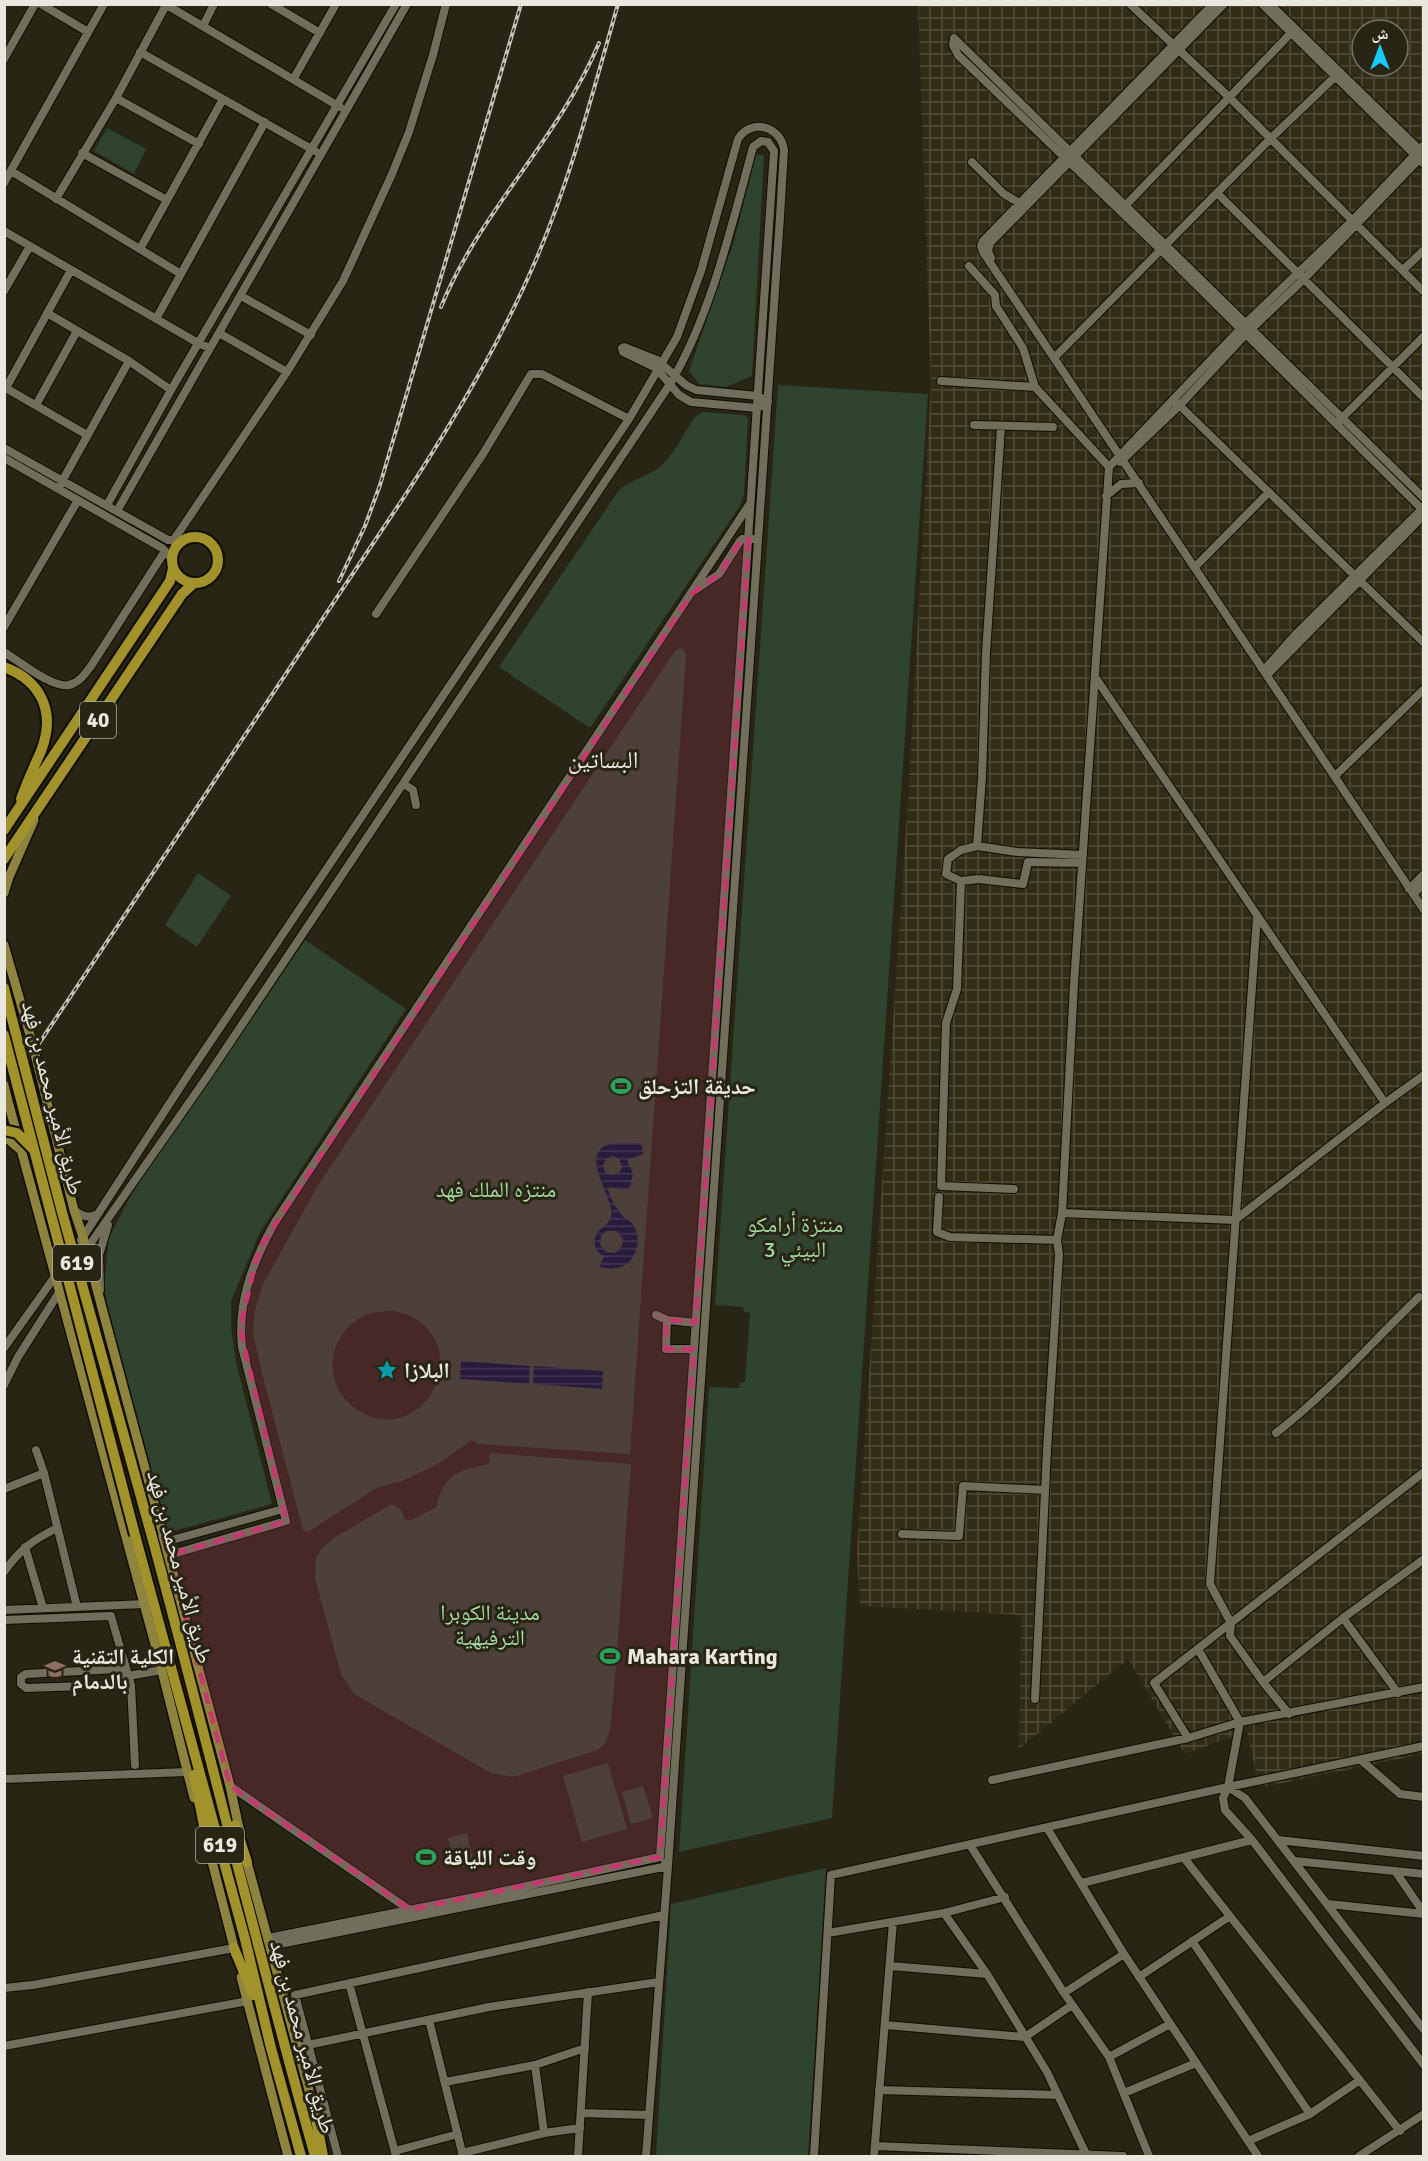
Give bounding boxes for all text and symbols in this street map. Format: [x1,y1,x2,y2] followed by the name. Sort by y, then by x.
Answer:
[1350,18,1410,78] north arrow
[1372,24,1389,44] text: ش
[80,702,116,738] road number: 40
[568,745,638,775] district label: البساتين
[16,998,90,1198] street label: طريق الأمير محمد بن فهد
[638,1073,756,1100] place label: حديقة التزحلق
[609,1074,633,1098] sports icon: حديقة التزحلق
[436,1176,556,1203] park label: منتزه الملك فهد
[747,1211,843,1266] park label: منتزة أرامكو البيئي 3
[53,1245,101,1281] road number: 619
[404,1357,450,1384] place label: البلازا
[375,1358,399,1382] place icon: البلازا
[141,1467,219,1667] street label: طريق الأمير محمد بن فهد
[440,1599,540,1651] park label: مدينة الكوبرا الترفيهية
[72,1643,174,1697] place label: الكلية التقنية بالدمام
[627,1643,778,1670] place label: Mahara Karting
[598,1644,622,1668] sports icon: Mahara Karting
[43,1657,67,1681] school or university icon: الكلية التقنية بالدمام
[196,1827,244,1863] road number: 619
[443,1844,536,1871] place label: وقت اللياقة
[414,1845,438,1869] sports icon: وقت اللياقة
[264,1937,342,2137] street label: طريق الأمير محمد بن فهد

